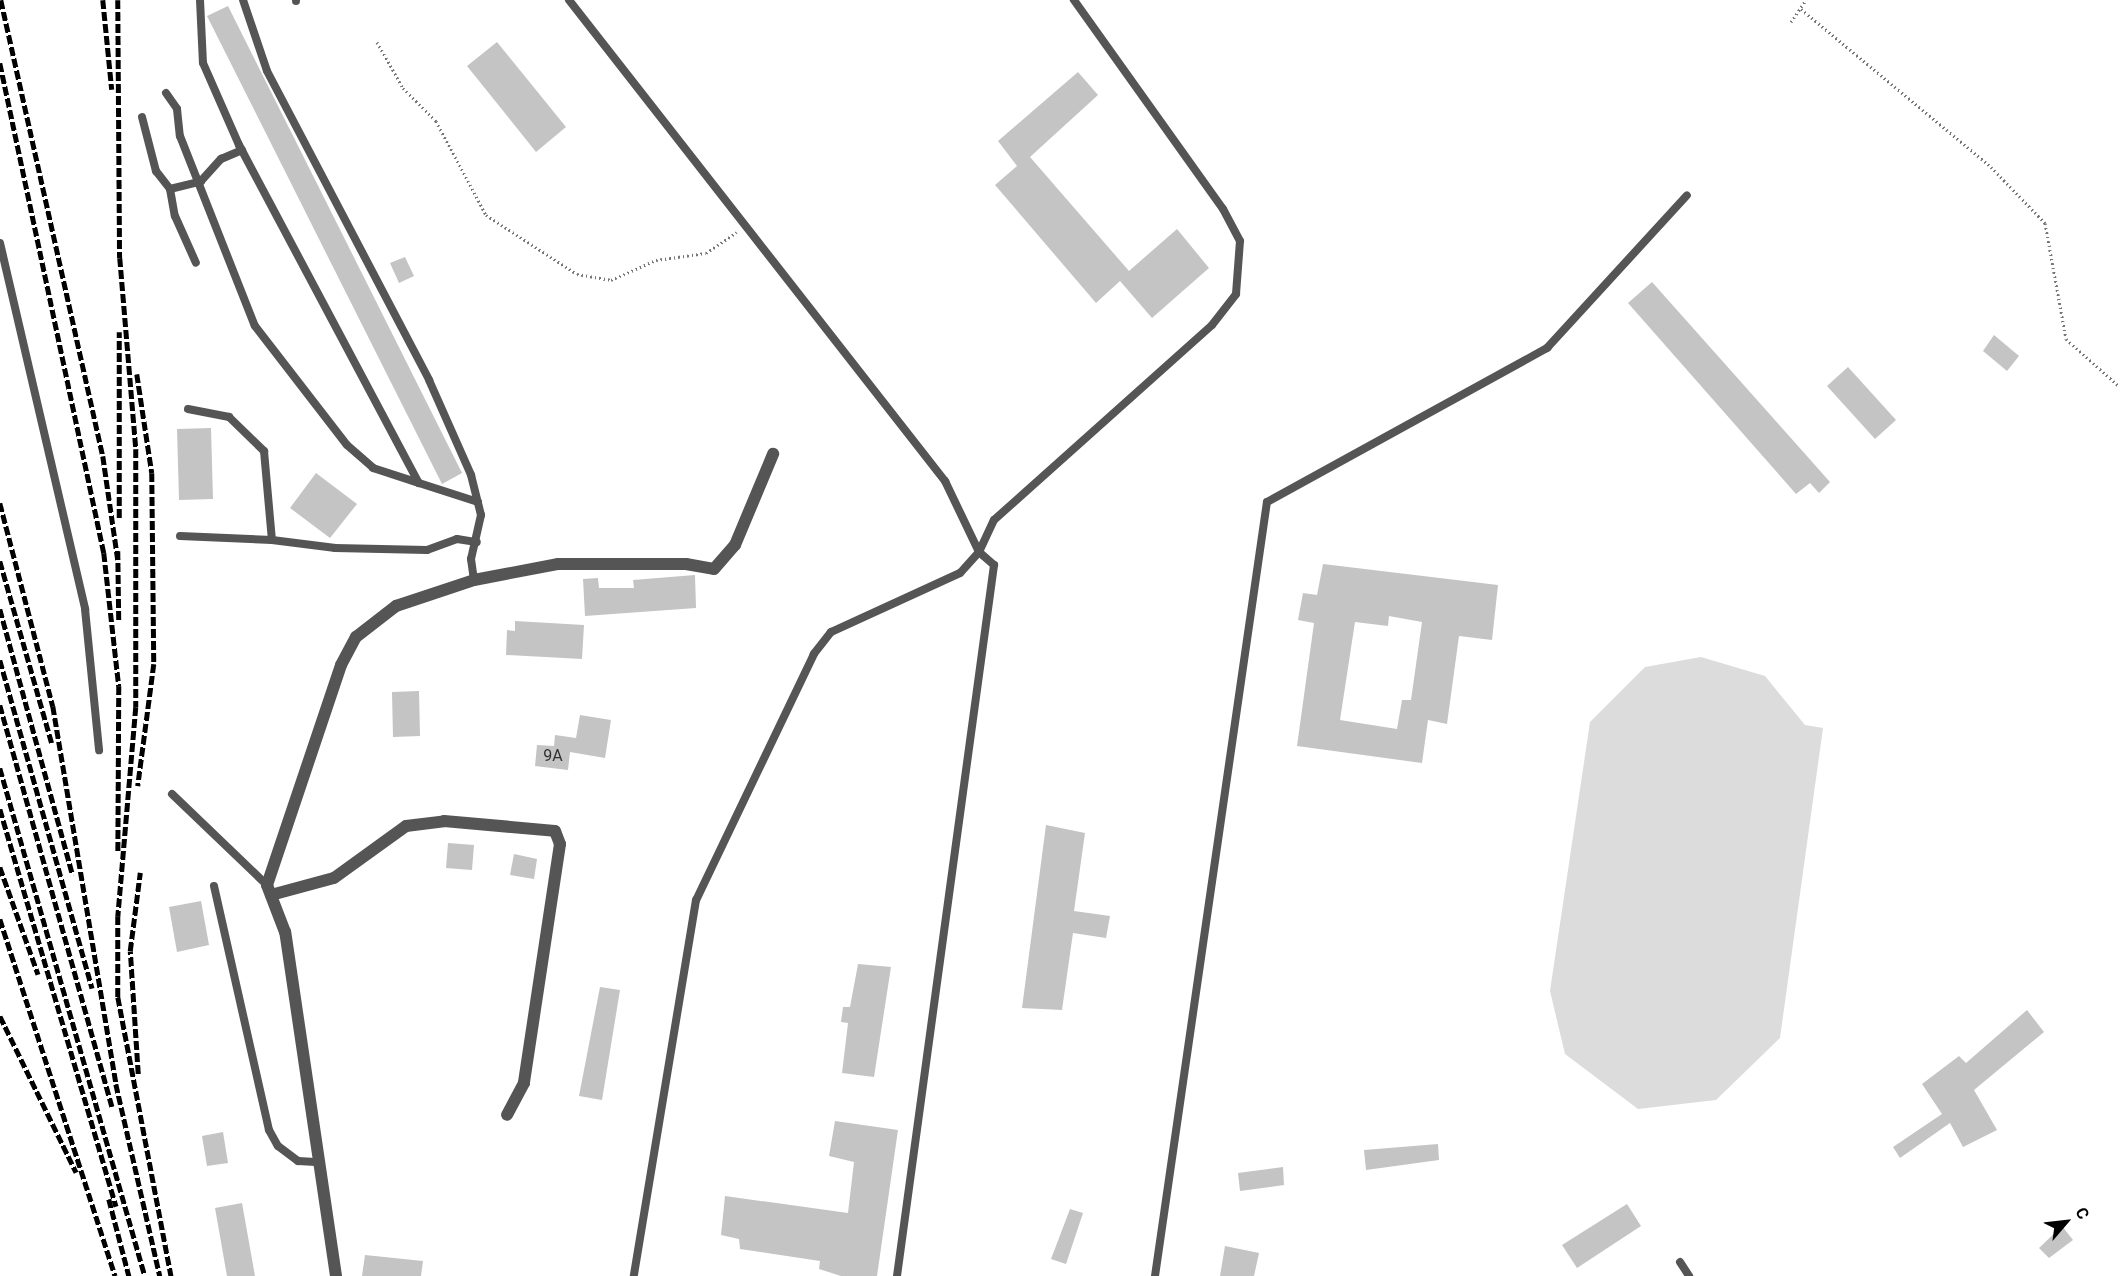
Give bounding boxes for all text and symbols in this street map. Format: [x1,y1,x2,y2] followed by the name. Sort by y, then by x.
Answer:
[543,746,563,766] house number: 9А
[2036,1192,2096,1252] north arrow
[2071,1204,2093,1222] text: С

